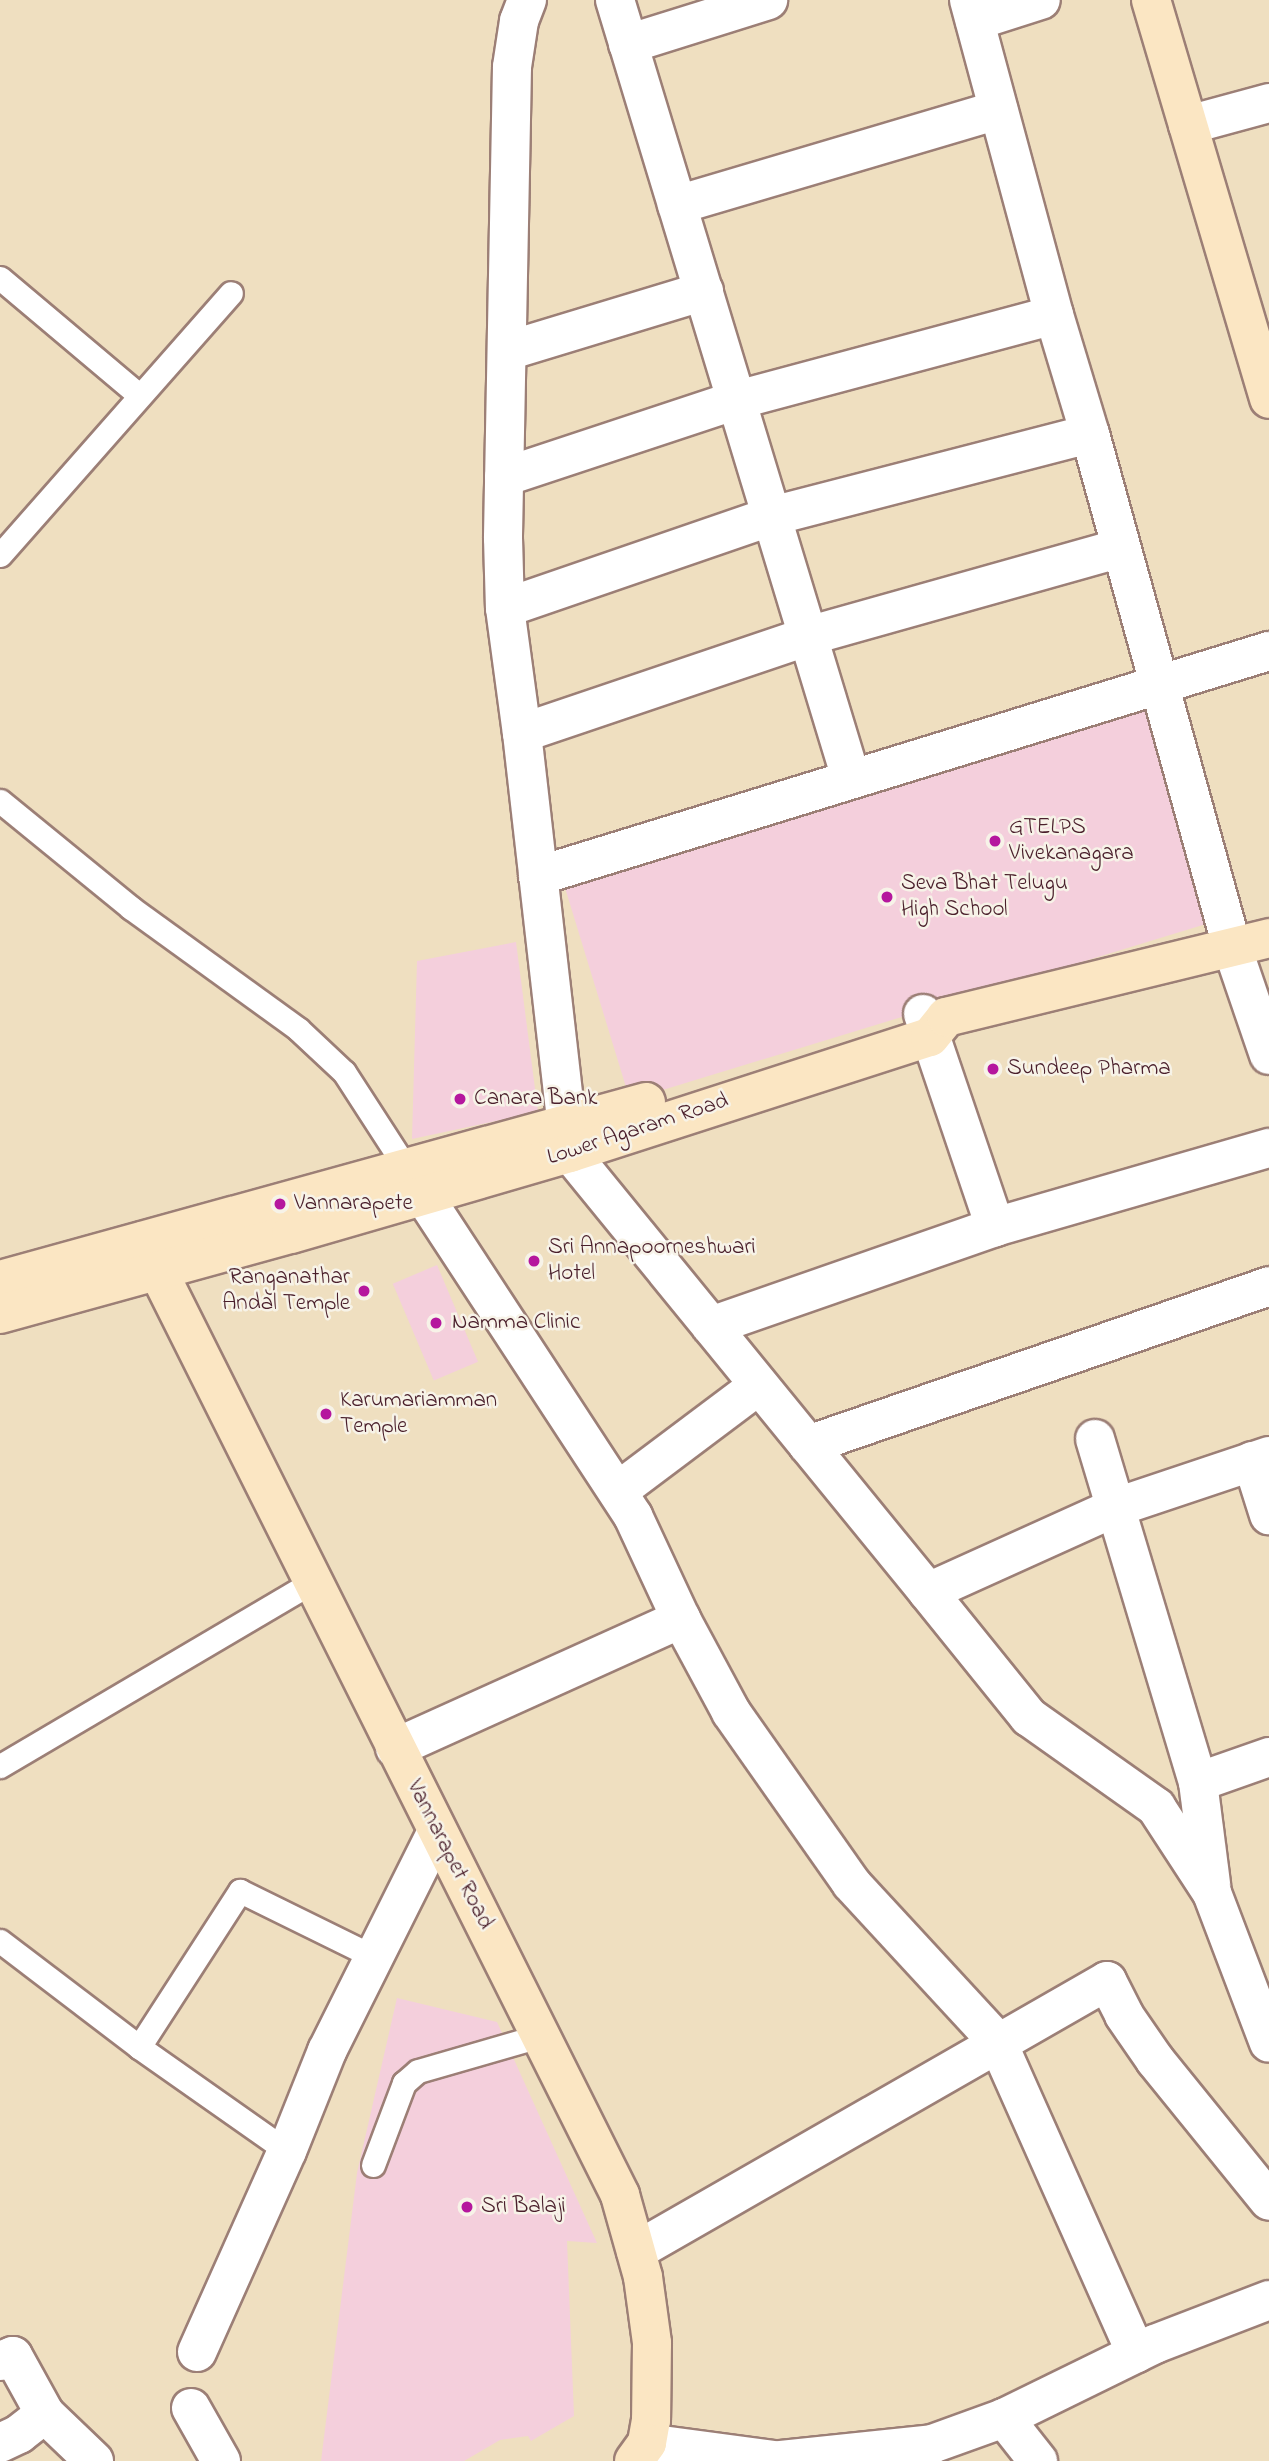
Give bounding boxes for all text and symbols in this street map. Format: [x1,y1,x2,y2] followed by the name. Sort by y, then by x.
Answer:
[1009,814,1134,868] place label: GTELPS Vivekanagara
[987,833,1003,849] marker: GTELPS Vivekanagara
[901,870,1068,924] place label: Seva Bhat Telugu High School
[879,889,895,905] marker: Seva Bhat Telugu High School
[1007,1055,1171,1083] place label: Sundeep Pharma
[985,1061,1001,1077] marker: Sundeep Pharma
[474,1085,597,1113] place label: Canara Bank
[544,1088,732,1172] street label: Lower Agaram Road
[452,1091,468,1107] marker: Canara Bank
[294,1190,413,1218] place label: Vannarapete
[272,1196,288,1212] marker: Vannarapete
[548,1234,756,1288] place label: Sri Annapoorneshwari Hotel
[526,1253,542,1269] marker: Sri Annapoorneshwari Hotel
[222,1264,350,1318] place label: Ranganathar Andal Temple
[356,1283,372,1299] marker: Ranganathar Andal Temple
[452,1309,580,1337] place label: Namma Clinic
[426,1313,446,1333] marker: Namma Clinic
[340,1387,497,1441] place label: Karumariamman Temple
[318,1406,334,1422] marker: Karumariamman Temple
[399,1776,499,1934] street label: Vannarapet Road
[481,2193,566,2221] place label: Sri Balaji
[459,2199,475,2215] marker: Sri Balaji

